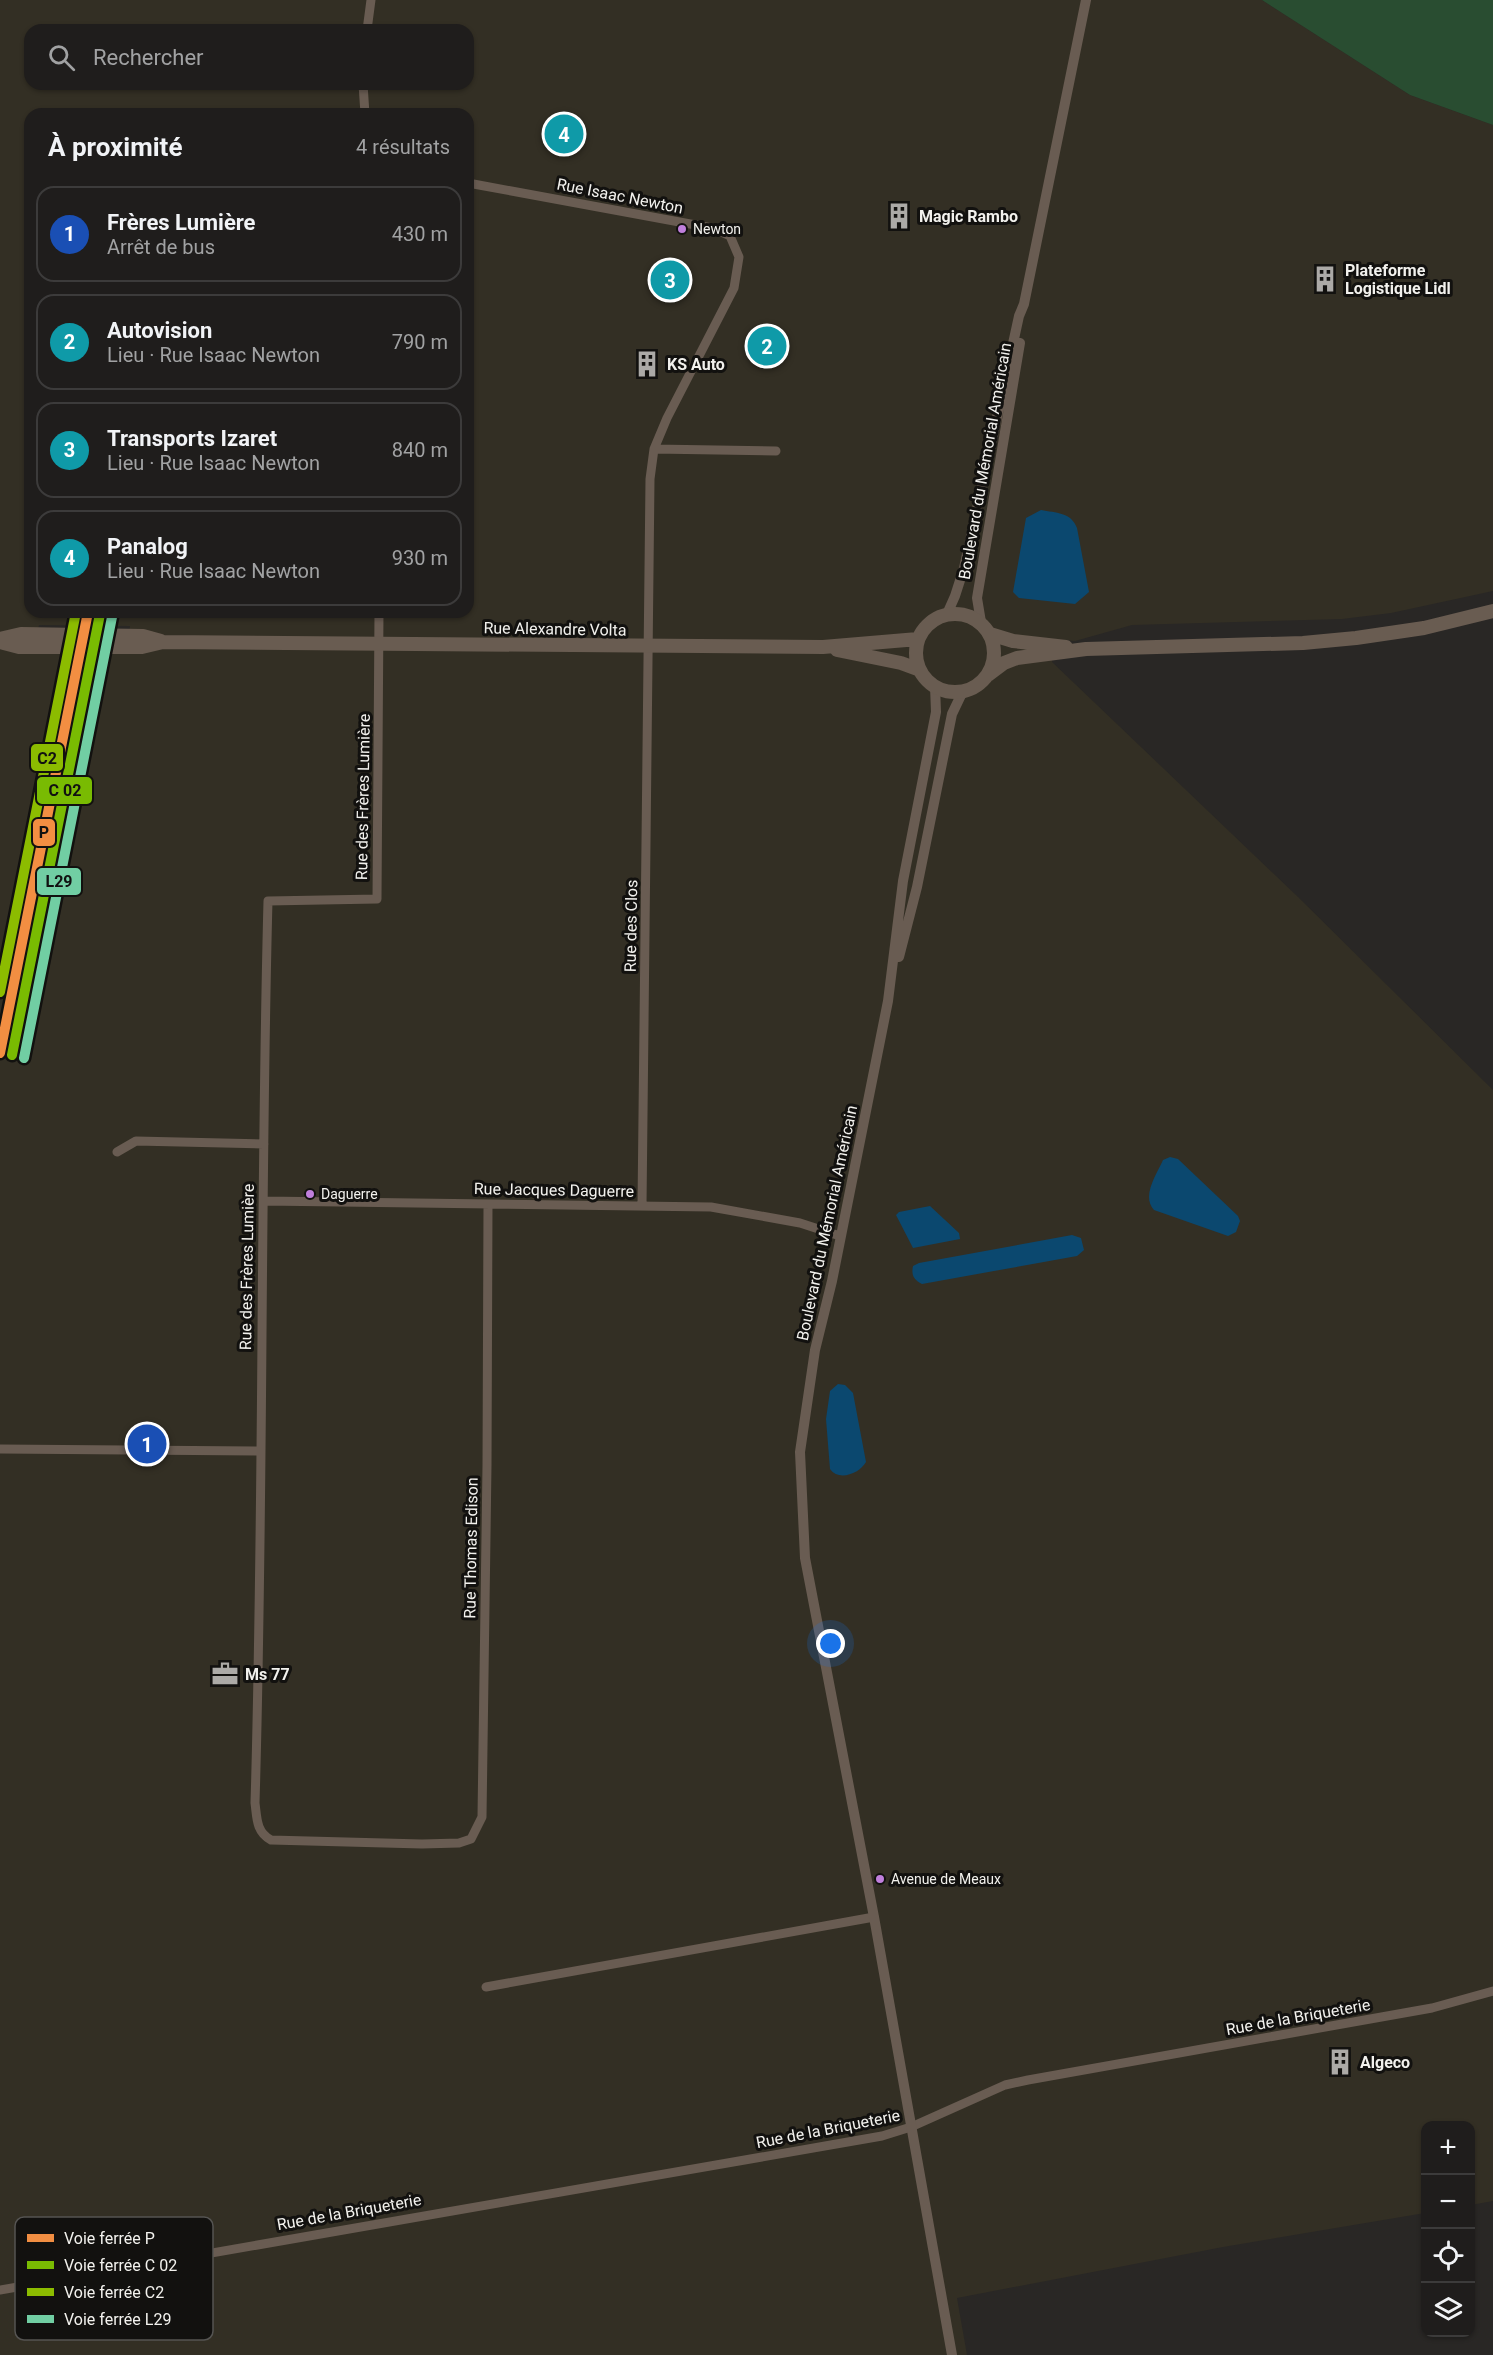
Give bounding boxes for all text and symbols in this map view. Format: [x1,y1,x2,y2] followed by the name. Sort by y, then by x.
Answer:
[24,24,474,90] search box
[45,41,78,74] icon: search
[93,45,204,70] text: Rechercher
[544,112,584,156] pin: 4
[48,132,182,162] text: À proximité
[356,135,450,159] text: 4 résultats
[555,174,685,218] street label: Rue Isaac Newton
[884,201,914,231] building icon: Magic Rambo
[919,207,1018,226] place label: Magic Rambo
[107,210,256,235] text: Frères Lumière
[693,221,741,237] place label: Newton
[64,222,75,246] text: 1
[392,222,448,246] text: 430 m
[676,223,688,235] marker: Newton
[107,235,215,259] text: Arrêt de bus
[650,258,690,302] pin: 3
[1345,261,1451,298] place label: Plateforme Logistique Lidl
[1310,264,1340,294] building icon: Plateforme Logistique Lidl
[107,318,212,343] text: Autovision
[748,324,786,368] pin: 2
[64,330,75,354] text: 2
[392,330,448,354] text: 790 m
[955,341,1015,581] street label: Boulevard du Mémorial Américain
[107,343,320,367] text: Lieu · Rue Isaac Newton
[632,349,662,379] building icon: KS Auto
[667,355,725,374] place label: KS Auto
[107,426,277,451] text: Transports Izaret
[64,438,75,462] text: 3
[392,438,448,462] text: 840 m
[107,451,320,475] text: Lieu · Rue Isaac Newton
[107,534,188,559] text: Panalog
[64,546,75,570] text: 4
[392,546,448,570] text: 930 m
[107,559,320,583] text: Lieu · Rue Isaac Newton
[483,618,627,640] street label: Rue Alexandre Volta
[352,714,374,880] street label: Rue des Frères Lumière
[30,743,64,772] line badge: C2
[37,749,57,768] text: C2
[36,776,93,805] line badge: C 02
[49,781,81,800] text: C 02
[32,818,56,847] line badge: P
[39,823,49,842] text: P
[36,867,82,896] line badge: L29
[45,872,73,891] text: L29
[621,880,641,972] street label: Rue des Clos
[793,1104,861,1342] street label: Boulevard du Mémorial Américain
[474,1179,634,1201] street label: Rue Jacques Daguerre
[236,1184,258,1350] street label: Rue des Frères Lumière
[321,1186,378,1202] place label: Daguerre
[304,1188,316,1200] marker: Daguerre
[128,1422,166,1466] pin: 1
[460,1477,482,1619] street label: Rue Thomas Edison
[816,1629,845,1658] your location
[210,1659,240,1689] office icon: Ms 77
[245,1665,290,1684] place label: Ms 77
[891,1871,1001,1887] place label: Avenue de Meaux
[874,1873,886,1885] marker: Avenue de Meaux
[1224,1995,1372,2039] street label: Rue de la Briqueterie
[1325,2047,1355,2077] building icon: Algeco
[1360,2053,1410,2072] place label: Algeco
[754,2106,902,2152] street label: Rue de la Briqueterie
[1421,2121,1475,2337] map controls
[1421,2121,1475,2175] button: +
[1421,2175,1475,2229] button: −
[275,2190,423,2234] street label: Rue de la Briqueterie
[15,2217,213,2340] legend
[64,2229,155,2248] text: Voie ferrée P
[1421,2229,1475,2283] button: locate
[64,2256,177,2275] text: Voie ferrée C 02
[64,2283,164,2302] text: Voie ferrée C2
[1421,2283,1475,2337] button: layers
[64,2310,171,2329] text: Voie ferrée L29

